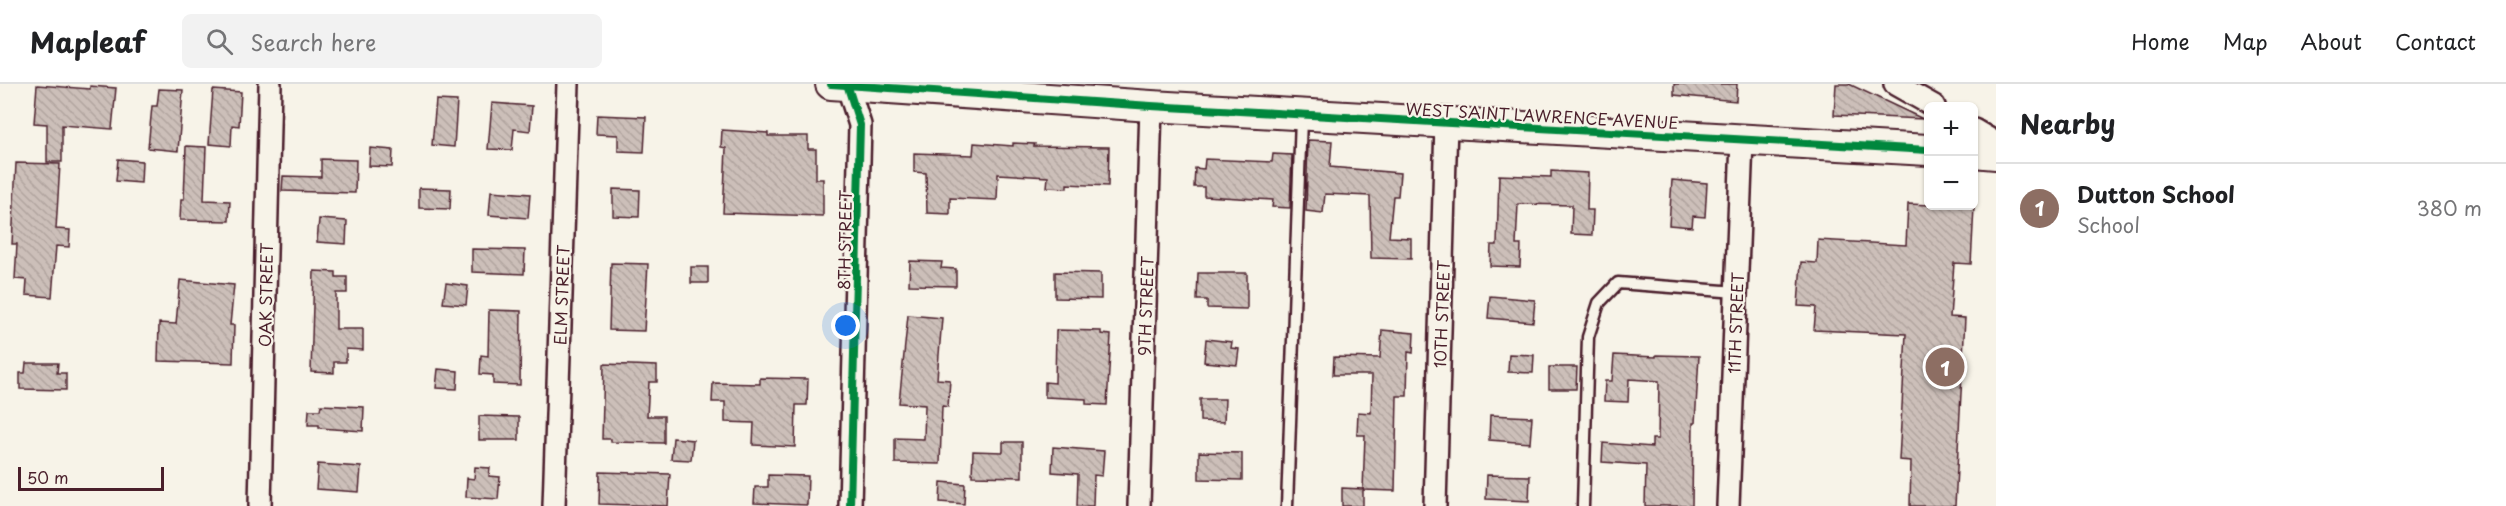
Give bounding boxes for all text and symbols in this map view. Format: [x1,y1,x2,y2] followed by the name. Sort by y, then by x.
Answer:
[182,14,602,68] search box
[30,20,146,63] text: Mapleaf
[203,25,236,58] icon: search
[251,25,376,58] text: Search here
[2131,25,2190,57] text: Home
[2223,25,2268,57] text: Map
[2301,25,2362,57] text: About
[2395,25,2476,57] text: Contact
[1405,96,1679,134] street label: WEST SAINT LAWRENCE AVENUE
[1924,102,1978,210] map controls
[1924,102,1978,156] button: +
[2020,104,2115,143] text: Nearby
[1924,156,1978,210] button: −
[2077,177,2235,210] text: Dutton School
[831,190,857,290] street label: 8TH STREET
[2035,193,2044,223] text: 1
[2416,193,2482,223] text: 380 m
[2077,210,2140,240] text: School
[252,242,278,347] street label: OAK STREET
[547,244,575,346] street label: ELM STREET
[1131,256,1159,356] street label: 9TH STREET
[1427,260,1455,368] street label: 10TH STREET
[1721,272,1749,374] street label: 11TH STREET
[831,311,860,340] your location
[1926,344,1964,390] pin: 1
[18,464,164,492] scale bar
[27,465,68,489] text: 50 m

